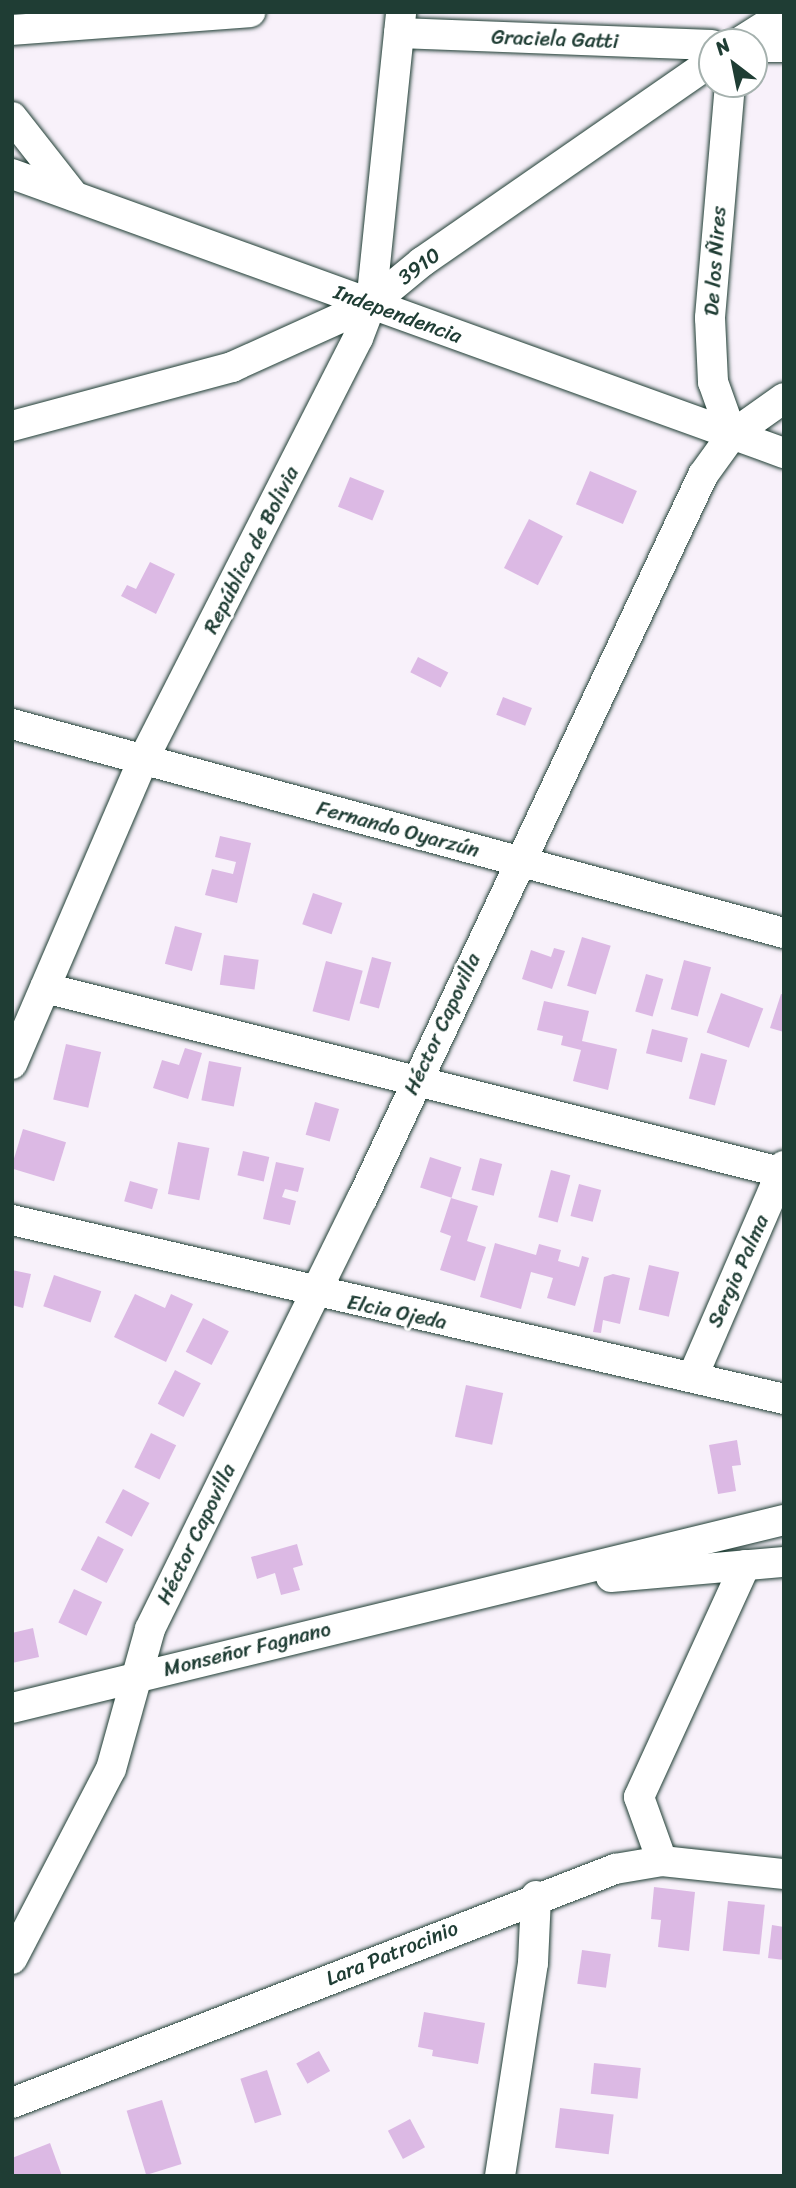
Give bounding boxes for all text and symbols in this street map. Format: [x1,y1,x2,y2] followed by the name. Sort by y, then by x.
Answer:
[491,24,619,54] street label: Graciela Gatti
[698,28,768,98] north arrow
[708,29,737,64] text: N
[699,205,731,317] street label: De los Ñires
[393,242,445,290] street label: 3910
[331,279,465,349] street label: Independencia
[198,462,304,638] street label: República de Bolivia
[314,795,482,863] street label: Fernando Oyarzún
[398,949,486,1099] street label: Héctor Capovilla
[702,1211,774,1331] street label: Sergio Palma
[344,1289,450,1335] street label: Elcia Ojeda
[151,1459,241,1609] street label: Héctor Capovilla
[161,1616,333,1682] street label: Monseñor Fagnano
[322,1915,462,1991] street label: Lara Patrocinio

